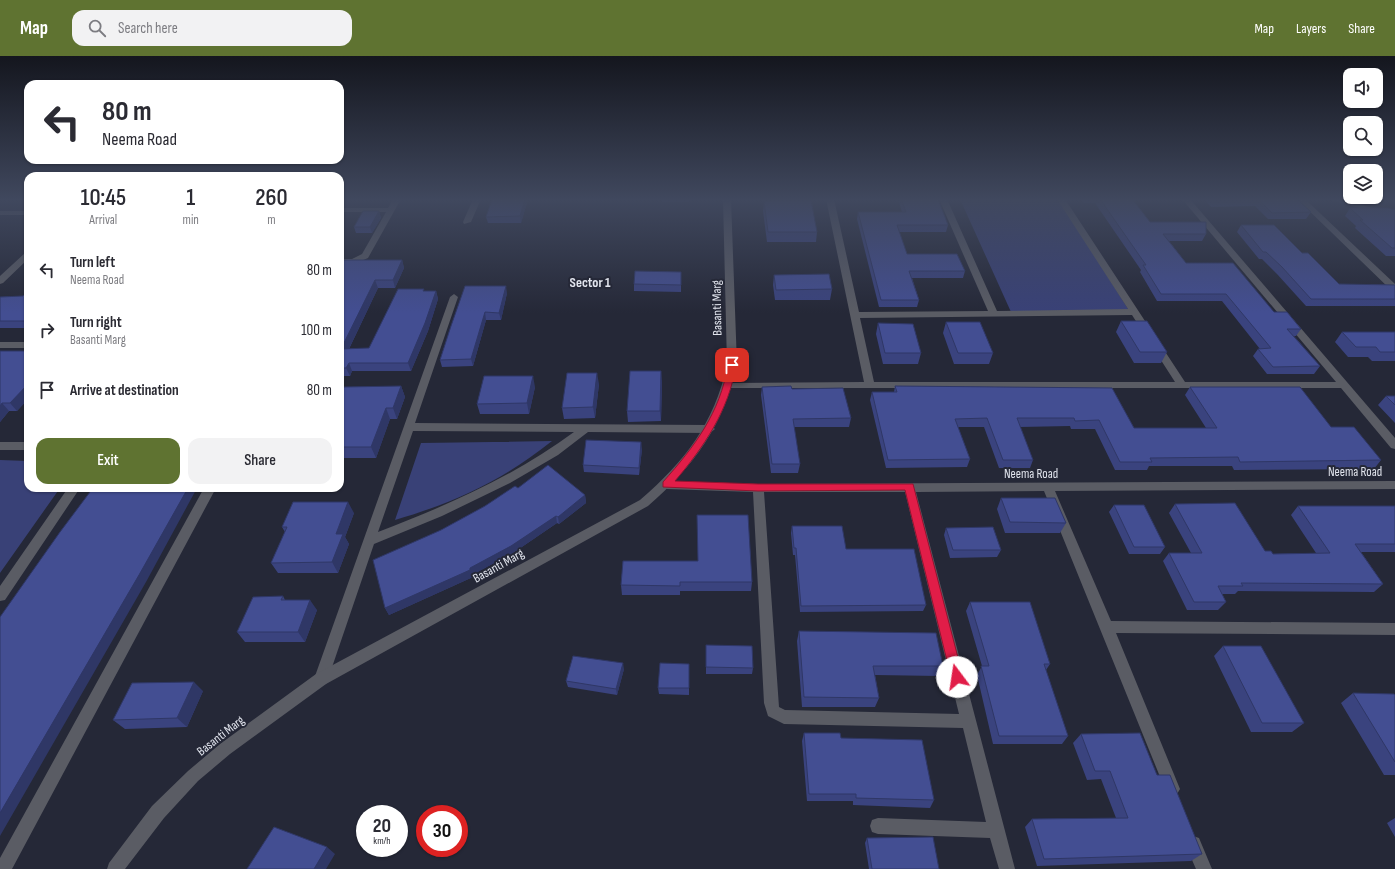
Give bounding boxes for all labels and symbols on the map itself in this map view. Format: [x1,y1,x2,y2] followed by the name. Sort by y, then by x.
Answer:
[570,274,611,291] district label: Sector 1
[709,280,725,336] street label: Basanti Marg
[715,348,749,382] pin
[1328,464,1382,480] street label: Neema Road
[1004,466,1058,482] street label: Neema Road
[470,545,527,586] street label: Basanti Marg
[936,656,978,698] position arrow
[194,712,248,759] street label: Basanti Marg
[416,805,468,857] speed limit sign: 30

